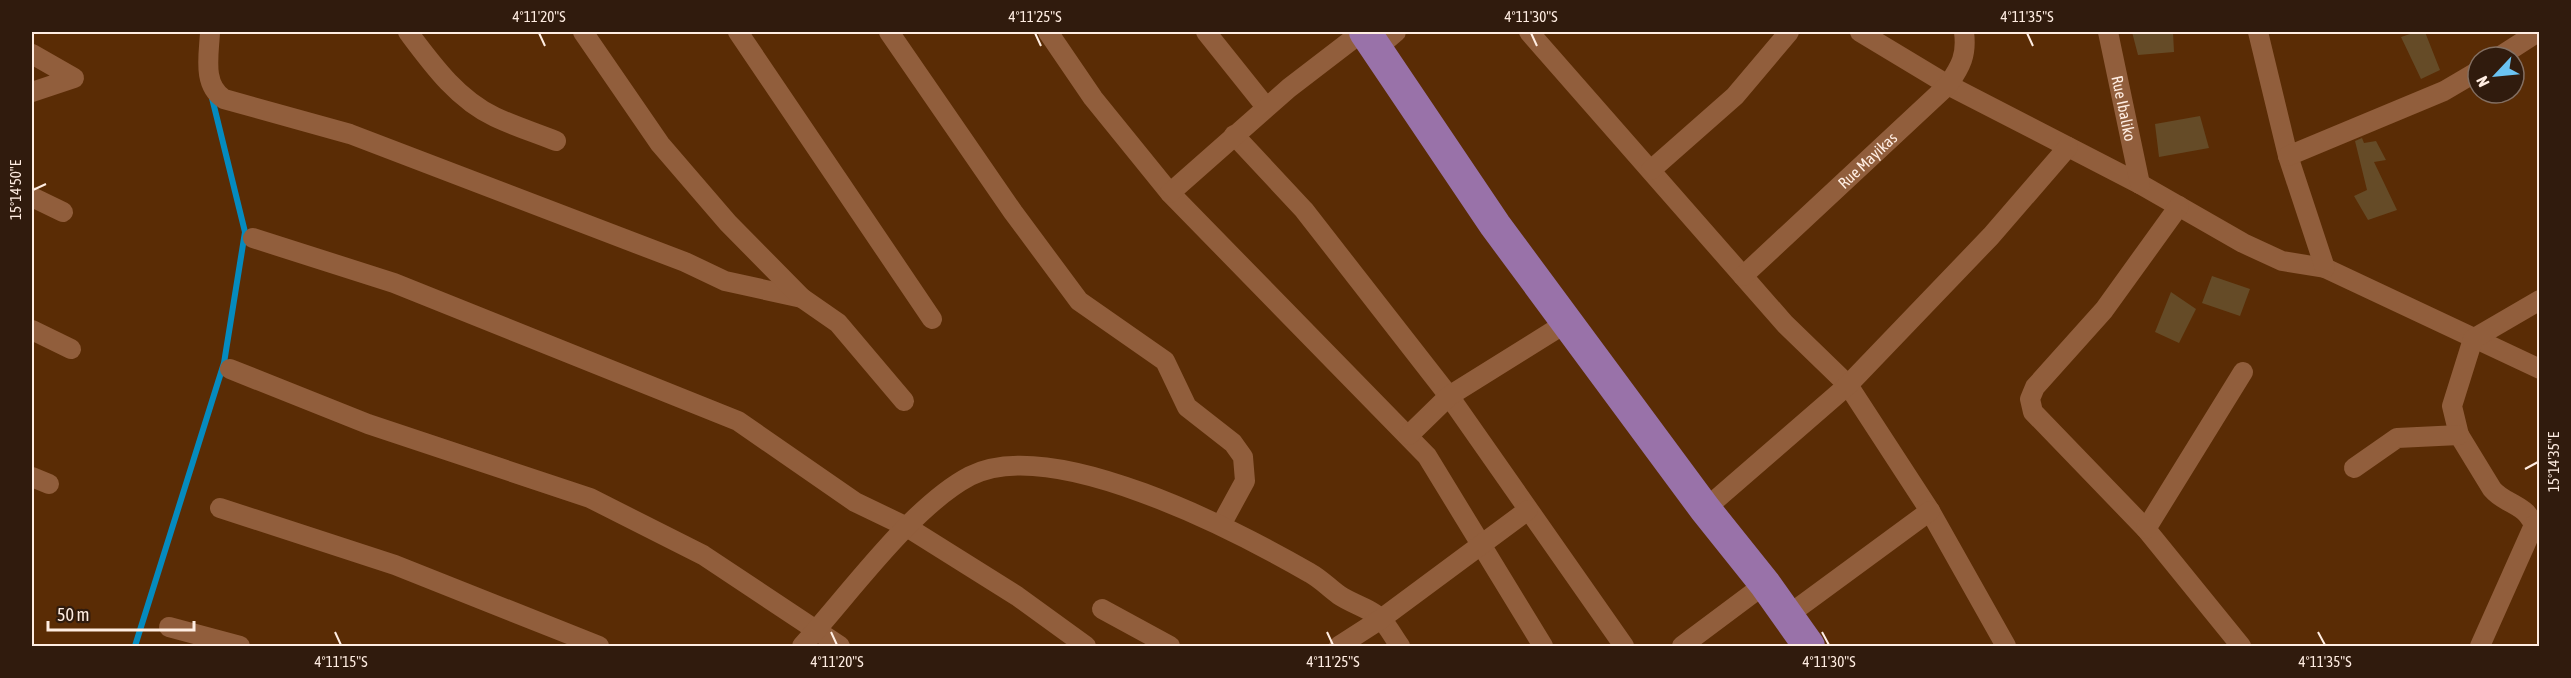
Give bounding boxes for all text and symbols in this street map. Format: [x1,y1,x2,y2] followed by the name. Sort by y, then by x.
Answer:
[512,8,566,25] text: 4°11'20"S
[1008,8,1062,25] text: 4°11'25"S
[1504,8,1558,25] text: 4°11'30"S
[2000,8,2054,25] text: 4°11'35"S
[2466,45,2526,105] north arrow
[2472,73,2493,90] text: N
[2108,74,2140,143] street label: Rue Ibaliko
[1834,128,1901,192] street label: Rue Mayikas
[7,159,24,220] text: 15°14'50"E
[2545,431,2562,492] text: 15°14'35"E
[48,594,194,632] scale bar
[57,604,89,625] text: 50 m
[314,653,368,670] text: 4°11'15"S
[810,653,864,670] text: 4°11'20"S
[1306,653,1360,670] text: 4°11'25"S
[1802,653,1856,670] text: 4°11'30"S
[2298,653,2352,670] text: 4°11'35"S

